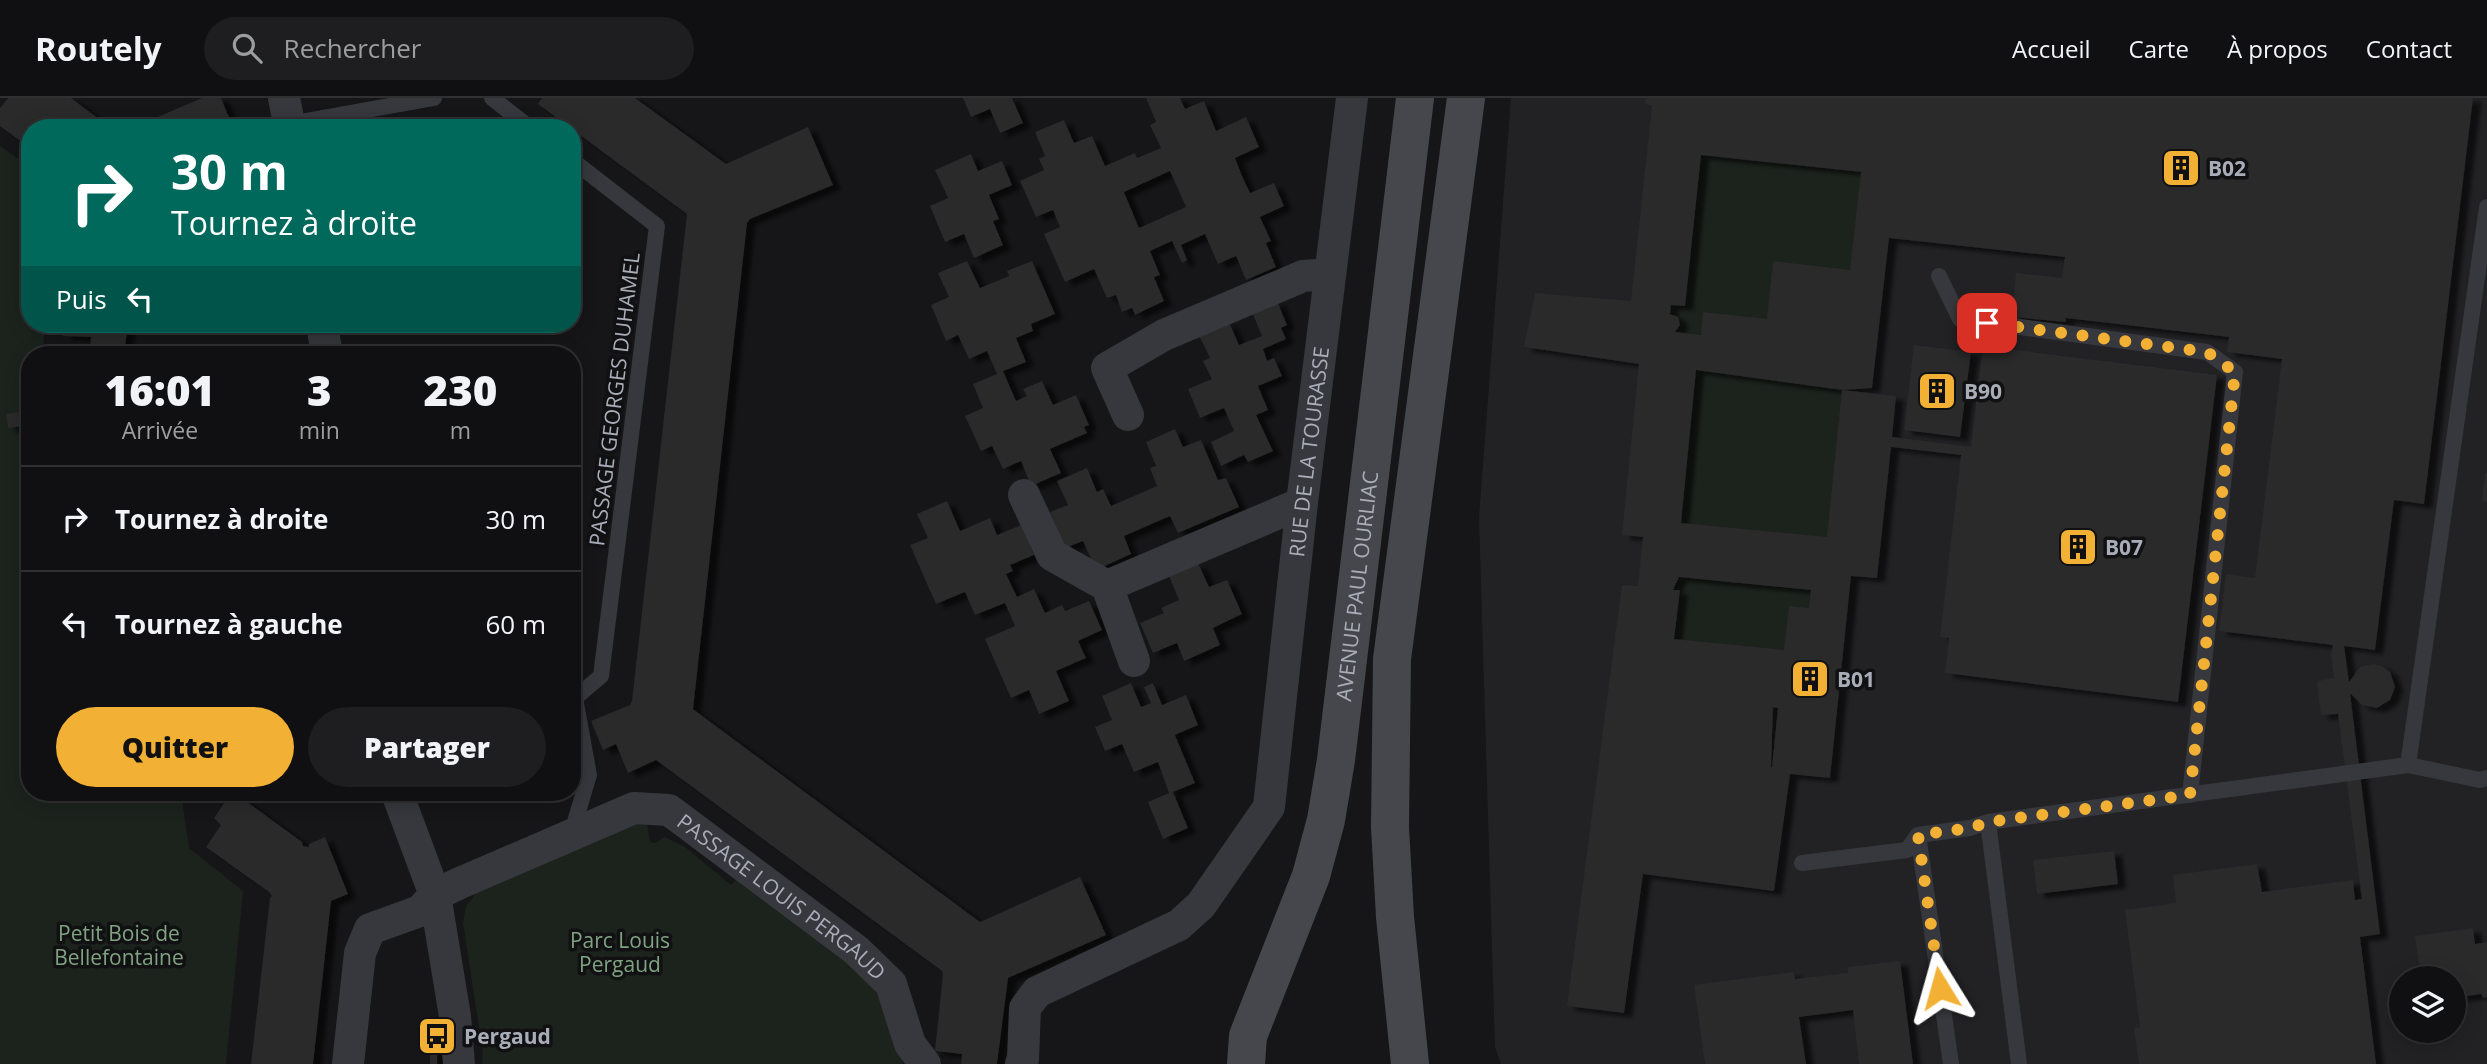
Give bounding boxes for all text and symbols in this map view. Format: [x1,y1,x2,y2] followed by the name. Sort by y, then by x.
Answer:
[204,17,694,80] search box
[35,26,162,71] text: Routely
[228,29,266,67] icon: search
[284,30,421,66] text: Rechercher
[2012,32,2091,65] text: Accueil
[2129,32,2189,65] text: Carte
[2227,32,2328,65] text: À propos
[2366,32,2452,65] text: Contact
[171,138,288,204] text: 30 m
[56,147,147,238] icon: right
[2160,147,2202,189] building icon: B02
[2208,154,2246,182] place label: B02
[171,201,417,244] text: Tournez à droite
[582,251,646,547] street label: PASSAGE GEORGES DUHAMEL
[121,280,159,318] icon: left
[56,281,107,317] text: Puis
[1957,293,2017,353] pin
[1968,304,2006,342] icon: arrive
[1282,345,1335,558] street label: RUE DE LA TOURASSE
[105,361,215,418] text: 16:01
[307,361,332,418] text: 3
[424,361,497,418] text: 230
[1916,370,1958,412] building icon: B90
[1964,377,2002,405] place label: B90
[122,414,198,446] text: Arrivée
[299,414,340,446] text: min
[450,414,471,446] text: m
[1329,470,1384,703] street label: AVENUE PAUL OURLIAC
[56,500,94,538] icon: right
[115,501,328,537] text: Tournez à droite
[485,501,546,537] text: 30 m
[2057,526,2099,568] building icon: B07
[2105,533,2143,561] place label: B07
[56,605,94,643] icon: left
[115,606,343,642] text: Tournez à gauche
[485,606,546,642] text: 60 m
[1789,658,1831,700] building icon: B01
[1837,665,1875,693] place label: B01
[56,707,294,787] button: Quitter
[308,707,546,787] button: Partager
[672,807,892,986] street label: PASSAGE LOUIS PERGAUD
[54,919,184,971] park label: Petit Bois de Bellefontaine
[570,926,670,978] park label: Parc Louis Pergaud
[1903,951,1977,1025] position arrow
[2389,966,2466,1043] map controls
[2389,966,2466,1043] button: layers
[416,1015,458,1057] bus stop icon: Pergaud
[464,1022,551,1050] place label: Pergaud

